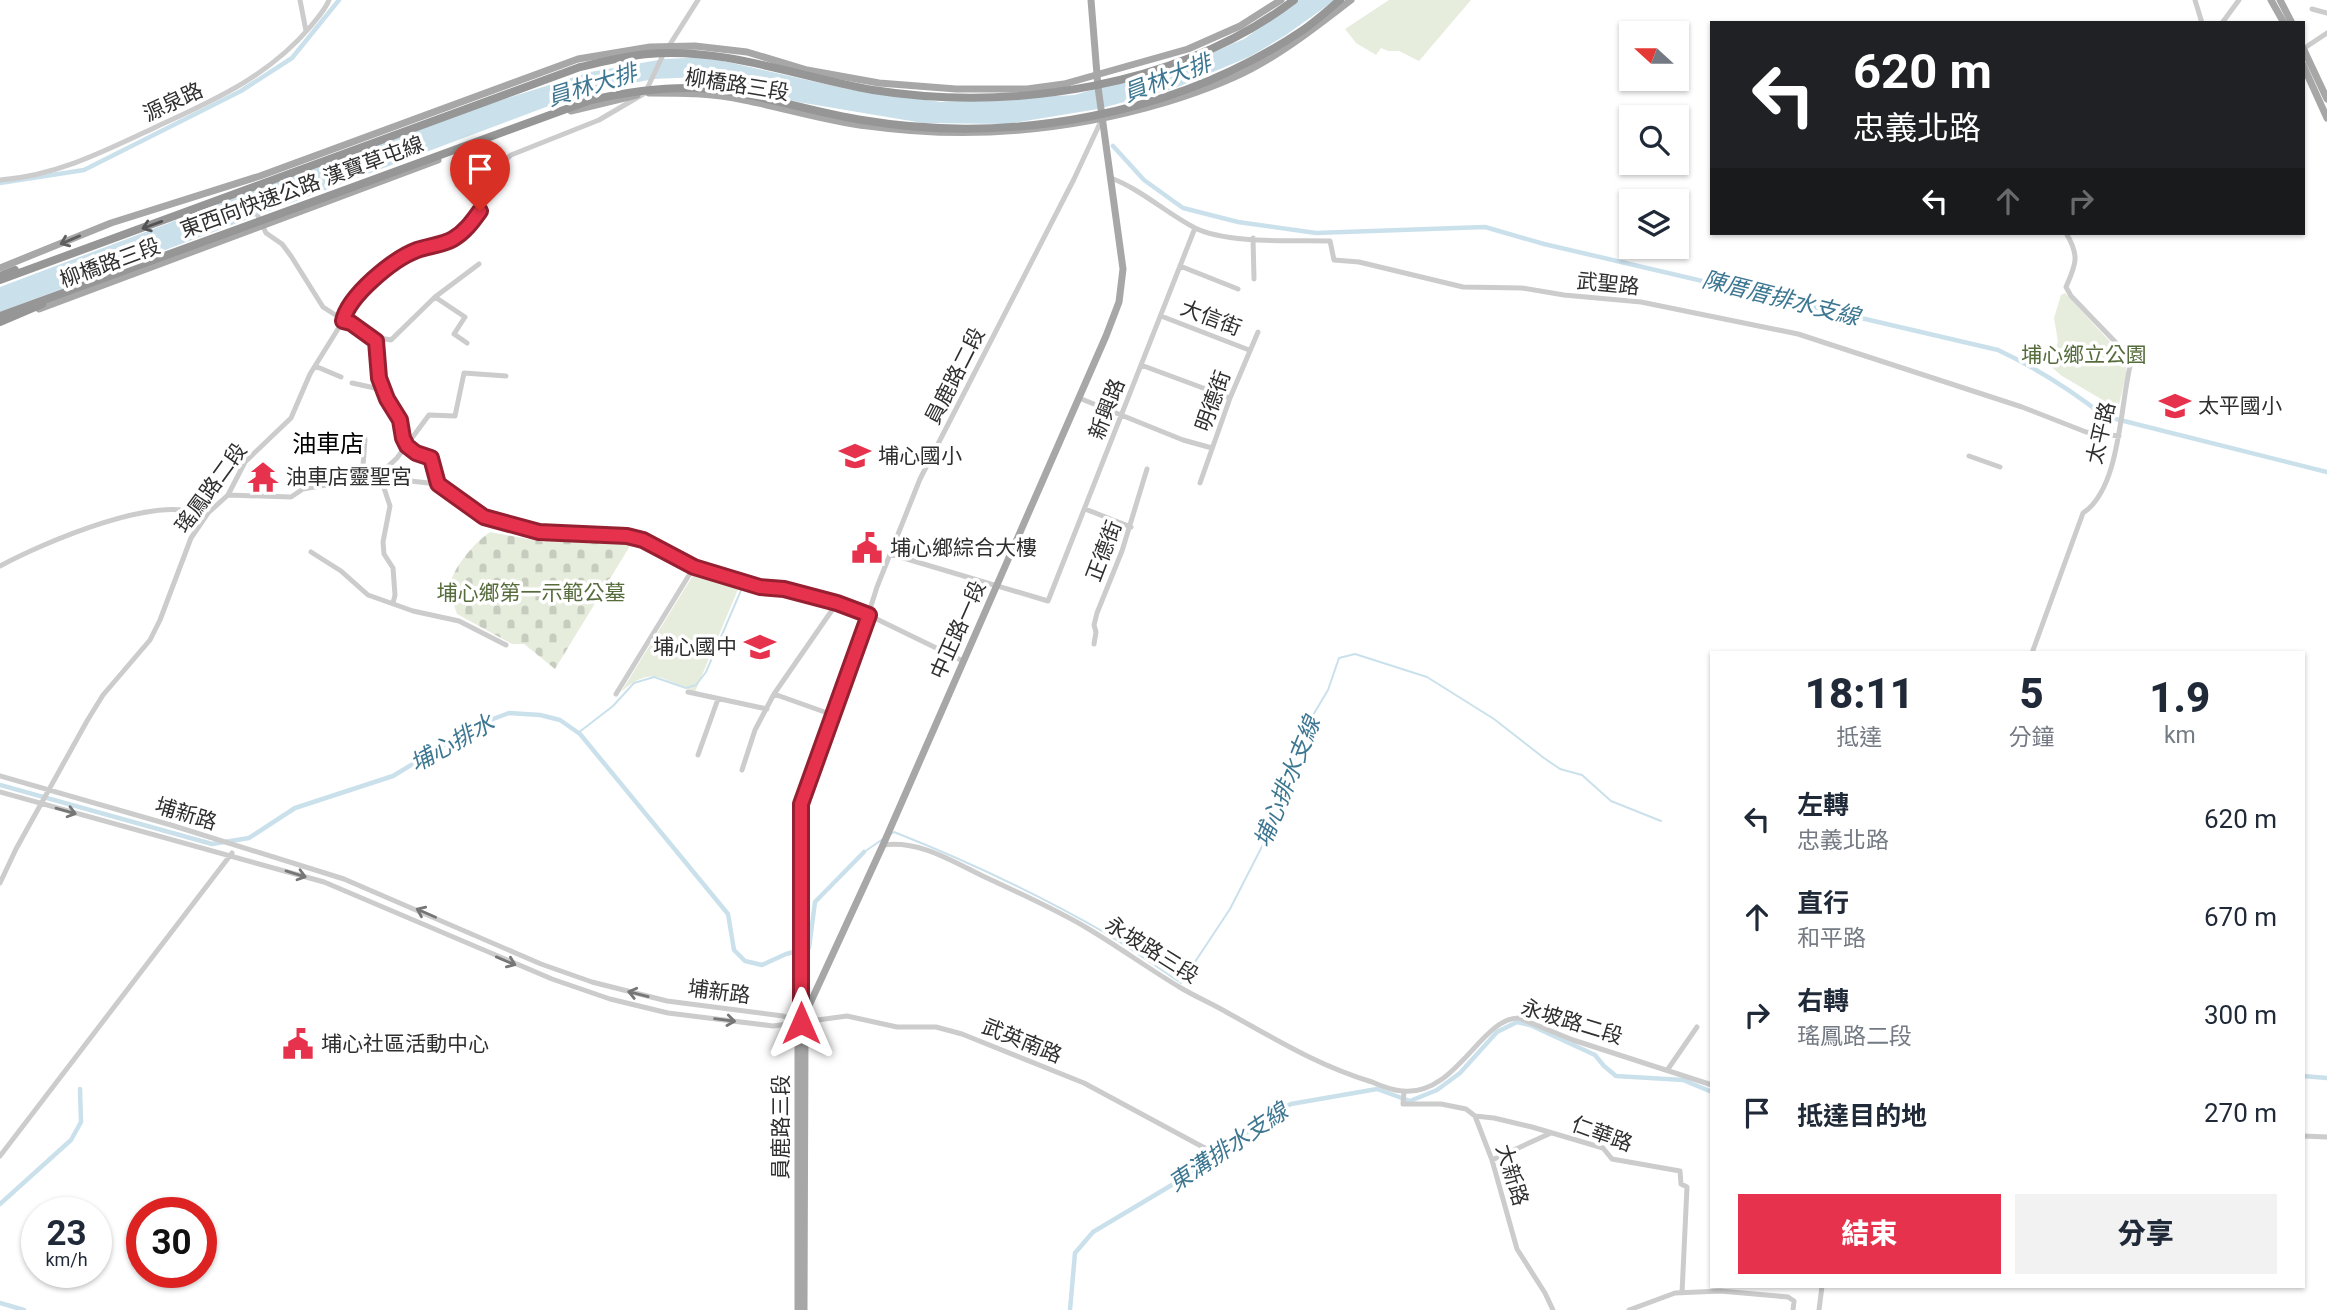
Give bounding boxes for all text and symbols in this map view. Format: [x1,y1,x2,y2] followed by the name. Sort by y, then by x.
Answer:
[1619,21,1689,91] north arrow
[1619,21,1689,259] map controls
[1853,43,1992,100] text: 620 m
[1119,48,1218,108] water label: 員林大排
[1738,49,1829,140] icon: left
[544,58,643,112] water label: 員林大排
[683,65,791,105] street label: 柳橋路三段
[139,78,207,126] street label: 源泉路
[1619,105,1689,175] button: search
[1853,109,1981,147] text: 忠義北路
[177,132,427,242] street label: 東西向快速公路 漢寶草屯線
[450,139,510,211] pin
[461,150,499,188] icon: arrive
[1916,182,1954,220] icon: left
[1989,182,2027,220] icon: ahead
[2062,182,2100,220] icon: right
[1619,189,1689,259] button: layers
[142,219,164,232] one-way arrow
[57,234,163,292] street label: 柳橋路三段
[60,234,81,247] one-way arrow
[1700,266,1865,332] water label: 陳厝厝排水支線
[1575,269,1641,299] street label: 武聖路
[1177,296,1245,340] street label: 大信街
[920,324,990,428] street label: 員鹿路二段
[2021,343,2147,367] park label: 埔心鄉立公園
[1191,367,1235,435] street label: 明德街
[1085,375,1129,443] street label: 新興路
[2158,389,2192,423] school or university icon: 太平國小
[2198,394,2282,418] place label: 太平國小
[2082,400,2120,466] street label: 太平路
[292,430,364,458] district label: 油車店
[170,438,252,538] street label: 瑤鳳路二段
[838,439,872,473] school or university icon: 埔心國小
[878,444,962,468] place label: 埔心國小
[246,460,280,494] temple icon: 油車店靈聖宮
[286,465,412,489] place label: 油車店靈聖宮
[1082,517,1126,585] street label: 正德街
[850,531,884,565] public building icon: 埔心鄉綜合大樓
[890,536,1037,560] place label: 埔心鄉綜合大樓
[926,577,990,683] street label: 中正路一段
[437,581,626,605] park label: 埔心鄉第一示範公墓
[743,630,777,664] school or university icon: 埔心國中
[653,635,737,659] place label: 埔心國中
[1805,669,1914,718] text: 18:11
[2019,669,2044,718] text: 5
[2149,673,2210,722] text: 1.9
[405,709,500,778] water label: 埔心排水
[1249,710,1327,851] water label: 埔心排水支線
[2164,722,2196,749] text: km
[1836,724,1882,751] text: 抵達
[2009,724,2055,751] text: 分鐘
[1797,790,1849,820] text: 左轉
[152,793,220,835] street label: 埔新路
[1738,800,1776,838] icon: left
[2204,804,2277,834] text: 620 m
[54,805,76,818] one-way arrow
[1797,827,1889,854] text: 忠義北路
[285,869,307,882] one-way arrow
[1797,888,1849,918] text: 直行
[1738,898,1776,936] icon: ahead
[2204,902,2277,932] text: 670 m
[416,906,437,919] one-way arrow
[1101,912,1203,988] street label: 永坡路三段
[1797,925,1866,952] text: 和平路
[495,955,517,968] one-way arrow
[686,976,752,1008] street label: 埔新路
[764,986,838,1060] position arrow
[1797,986,1849,1016] text: 右轉
[627,987,650,1000] one-way arrow
[1518,995,1626,1049] street label: 永坡路二段
[1738,996,1776,1034] icon: right
[2204,1000,2277,1030] text: 300 m
[713,1014,736,1027] one-way arrow
[979,1014,1065,1068] street label: 武英南路
[1797,1023,1912,1050] text: 瑤鳳路二段
[281,1027,315,1061] public building icon: 埔心社區活動中心
[321,1032,489,1056] place label: 埔心社區活動中心
[769,1075,793,1180] street label: 員鹿路三段
[1738,1094,1776,1132] icon: arrive
[1164,1096,1296,1197] water label: 東溝排水支線
[2204,1098,2277,1128] text: 270 m
[1797,1101,1927,1131] text: 抵達目的地
[1568,1112,1636,1156] street label: 仁華路
[1491,1141,1533,1209] street label: 大新路
[1738,1194,2001,1274] button: 結束
[2015,1194,2277,1274] button: 分享
[126,1197,217,1288] speed limit sign: 30
[46,1213,87,1254] text: 23
[45,1249,88,1270] text: km/h

